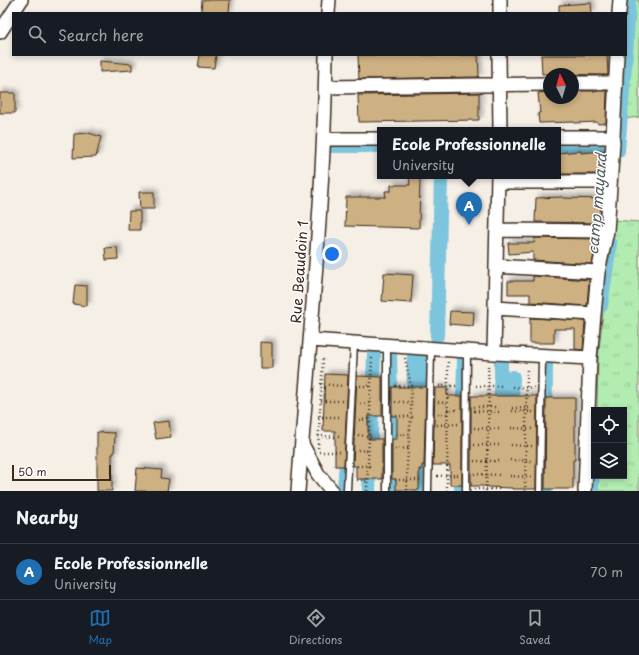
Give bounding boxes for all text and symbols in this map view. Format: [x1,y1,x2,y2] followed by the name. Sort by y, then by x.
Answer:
[12,12,627,56] search box
[26,23,48,45] icon: search
[58,23,144,46] text: Search here
[543,68,579,104] north arrow
[377,127,561,179] popup
[392,132,546,155] text: Ecole Professionnelle
[580,151,612,256] water label: camp mayard
[392,155,455,174] text: University
[456,192,482,225] pin: A
[285,220,313,324] street label: Rue Beaudoin 1
[322,244,342,264] your location
[591,407,627,479] map controls
[591,407,627,443] button: locate
[591,443,627,479] button: layers
[12,463,111,482] scale bar
[18,463,47,480] text: 50 m
[16,504,78,530] text: Nearby
[54,551,208,574] text: Ecole Professionnelle
[24,562,34,581] text: A
[590,562,623,581] text: 70 m
[54,574,116,593] text: University
[88,607,112,648] tab: Map
[289,607,342,648] tab: Directions
[519,607,551,648] tab: Saved

